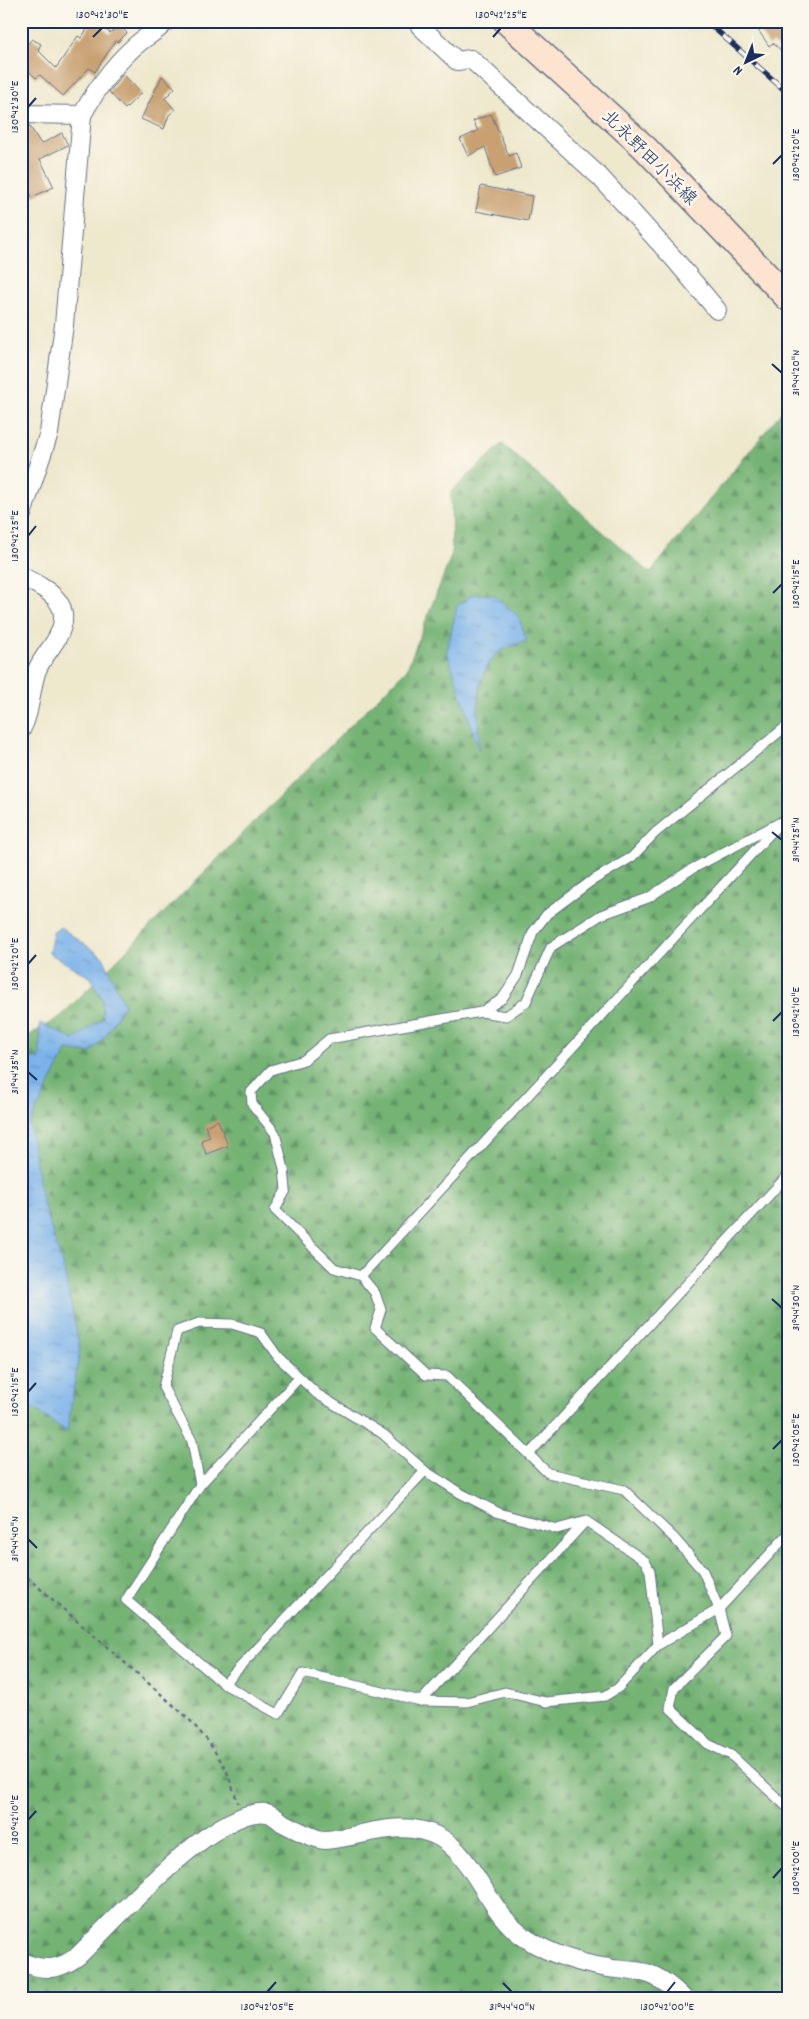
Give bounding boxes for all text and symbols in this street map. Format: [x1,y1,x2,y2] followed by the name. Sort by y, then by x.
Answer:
[76,7,129,24] text: 130°42'30"E
[475,7,527,24] text: 130°42'25"E
[722,38,772,88] north arrow
[729,60,748,80] text: N
[7,80,24,133] text: 130°42'30"E
[595,105,702,212] street label: 北永野田小浜線
[788,128,805,181] text: 130°42'20"E
[788,350,805,396] text: 31°44'20"N
[7,510,24,562] text: 130°42'25"E
[788,559,805,608] text: 130°42'15"E
[788,817,805,863] text: 31°44'25"N
[7,937,24,990] text: 130°42'20"E
[788,987,805,1037] text: 130°42'10"E
[7,1049,24,1095] text: 31°44'35"N
[788,1285,805,1331] text: 31°44'30"N
[7,1367,24,1416] text: 130°42'15"E
[788,1413,805,1466] text: 130°42'05"E
[7,1516,24,1562] text: 31°44'40"N
[7,1795,24,1845] text: 130°42'10"E
[788,1841,805,1895] text: 130°42'00"E
[241,1999,294,2016] text: 130°42'05"E
[489,1999,535,2016] text: 31°44'40"N
[640,1999,694,2016] text: 130°42'00"E

